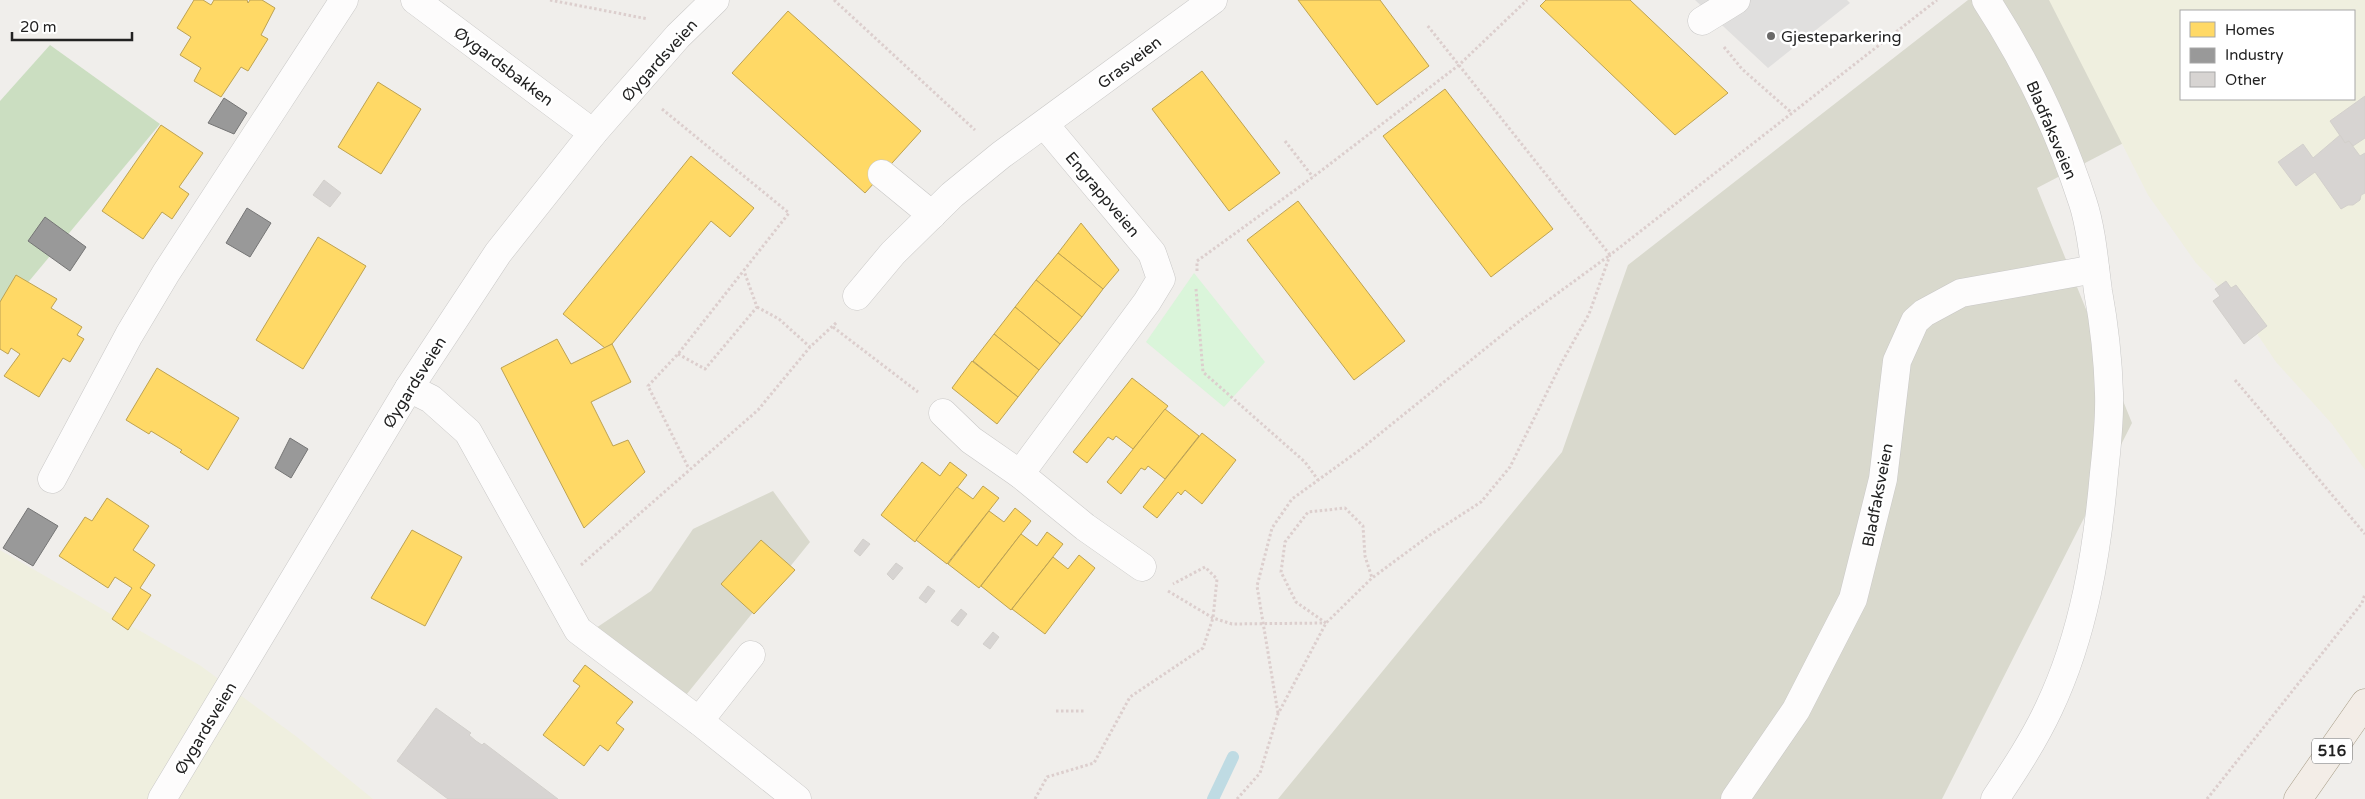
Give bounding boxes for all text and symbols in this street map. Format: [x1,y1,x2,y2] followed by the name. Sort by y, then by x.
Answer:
[12,10,132,42] scale bar
[2180,10,2355,100] legend
[617,15,702,106] street label: Øygardsveien
[20,18,57,36] text: 20 m
[2225,21,2275,39] text: Homes
[450,23,557,111] street label: Øygardsbakken
[1781,27,1902,47] place label: Gjesteparkering
[1765,30,1777,42] marker: Gjesteparkering
[1094,32,1166,93] street label: Grasveien
[2225,46,2284,64] text: Industry
[2225,71,2267,89] text: Other
[2021,78,2081,183] street label: Bladfaksveien
[1061,148,1144,241] street label: Engrappveien
[379,333,451,432] street label: Øygardsveien
[1858,442,1898,549] street label: Bladfaksveien
[170,679,241,778] street label: Øygardsveien
[2312,738,2352,764] road number: 516

